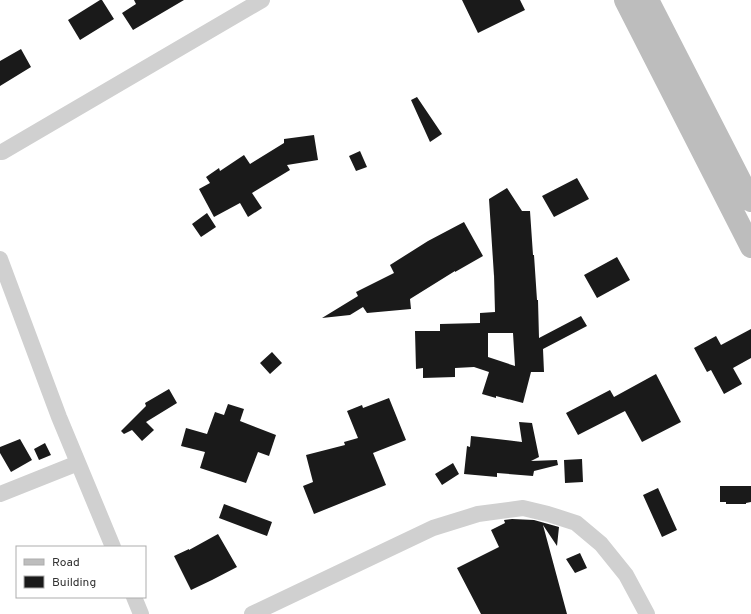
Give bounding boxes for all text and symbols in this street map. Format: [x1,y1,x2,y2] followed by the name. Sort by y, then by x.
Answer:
[16,546,146,598] legend
[52,555,80,571] text: Road
[52,575,96,591] text: Building

